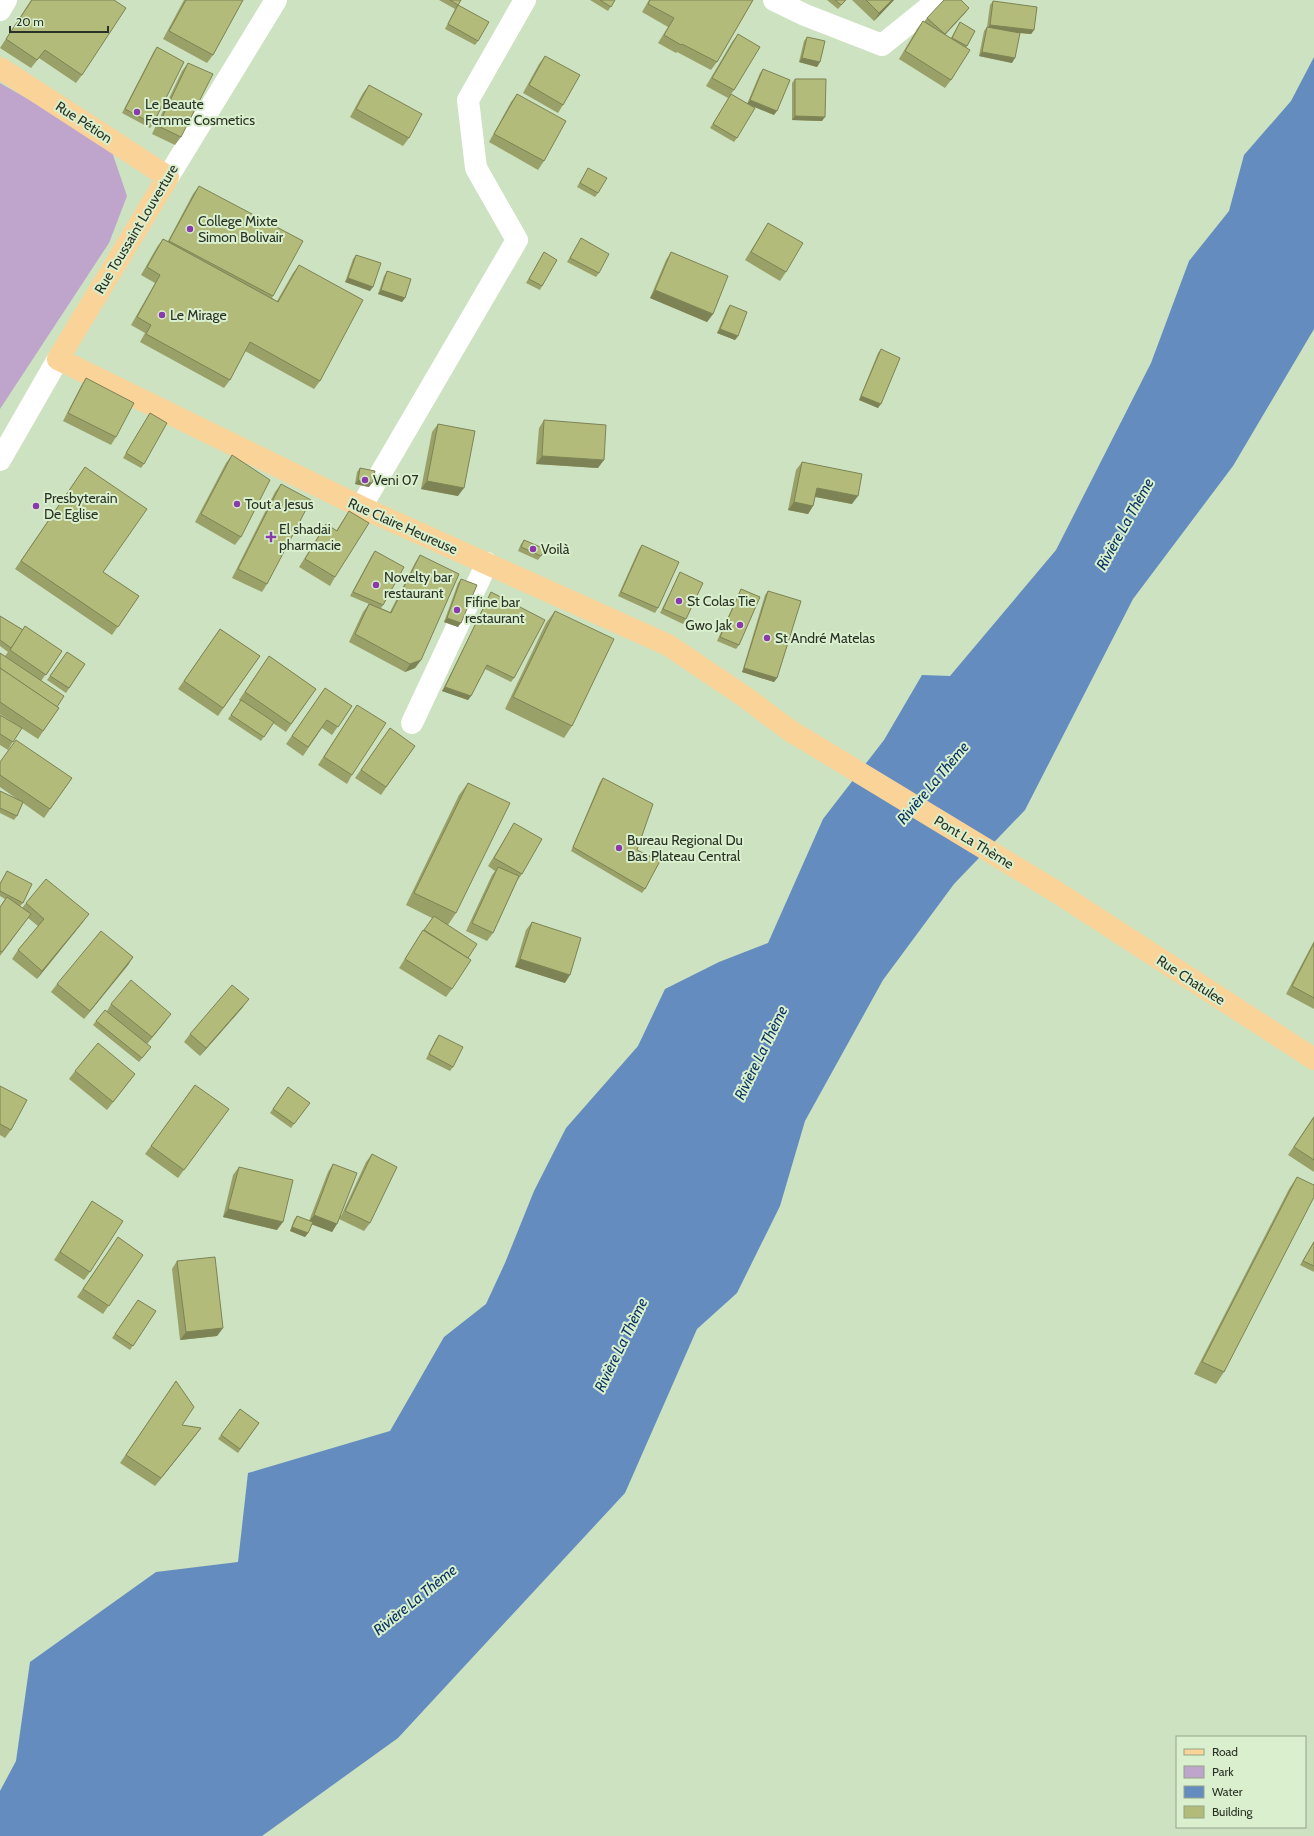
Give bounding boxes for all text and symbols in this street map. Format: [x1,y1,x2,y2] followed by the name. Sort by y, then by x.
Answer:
[10,8,108,34] scale bar
[16,14,44,29] text: 20 m
[145,95,255,129] place label: Le Beaute Femme Cosmetics
[52,97,116,147] street label: Rue Pétion
[132,107,142,117] marker: Le Beaute Femme Cosmetics
[90,161,182,297] street label: Rue Toussaint Louverture
[198,212,284,246] place label: College Mixte Simon Bolivair
[185,224,195,234] marker: College Mixte Simon Bolivair
[170,306,227,324] place label: Le Mirage
[157,310,167,320] marker: Le Mirage
[373,471,418,489] place label: Veni 07
[360,475,370,485] marker: Veni 07
[1092,475,1158,573] water label: Rivière La Thème
[44,489,118,523] place label: Presbyterain De Eglise
[345,494,461,558] street label: Rue Claire Heureuse
[245,495,314,513] place label: Tout a Jesus
[232,499,242,509] marker: Tout a Jesus
[31,501,41,511] marker: Presbyterain De Eglise
[279,520,341,554] place label: El shadai pharmacie
[266,532,276,542] marker: El shadai pharmacie
[541,540,570,558] place label: Voilà
[528,544,538,554] marker: Voilà
[384,568,453,602] place label: Novelty bar restaurant
[371,580,381,590] marker: Novelty bar restaurant
[687,592,755,610] place label: St Colas Tie
[465,593,525,627] place label: Fifine bar restaurant
[674,596,684,606] marker: St Colas Tie
[452,605,462,615] marker: Fifine bar restaurant
[685,616,733,634] place label: Gwo Jak
[735,620,745,630] marker: Gwo Jak
[775,629,875,647] place label: St André Matelas
[762,633,772,643] marker: St André Matelas
[893,738,973,828] water label: Rivière La Thème
[931,811,1017,873] street label: Pont La Thème
[627,831,743,865] place label: Bureau Regional Du Bas Plateau Central
[614,843,624,853] marker: Bureau Regional Du Bas Plateau Central
[1153,951,1229,1009] street label: Rue Chatulee
[731,1003,791,1103] water label: Rivière La Thème
[591,1295,651,1395] water label: Rivière La Thème
[370,1561,460,1639] water label: Rivière La Thème
[1176,1736,1306,1828] legend
[1212,1744,1238,1759] text: Road
[1212,1764,1234,1779] text: Park
[1212,1784,1243,1799] text: Water
[1212,1804,1254,1819] text: Building

